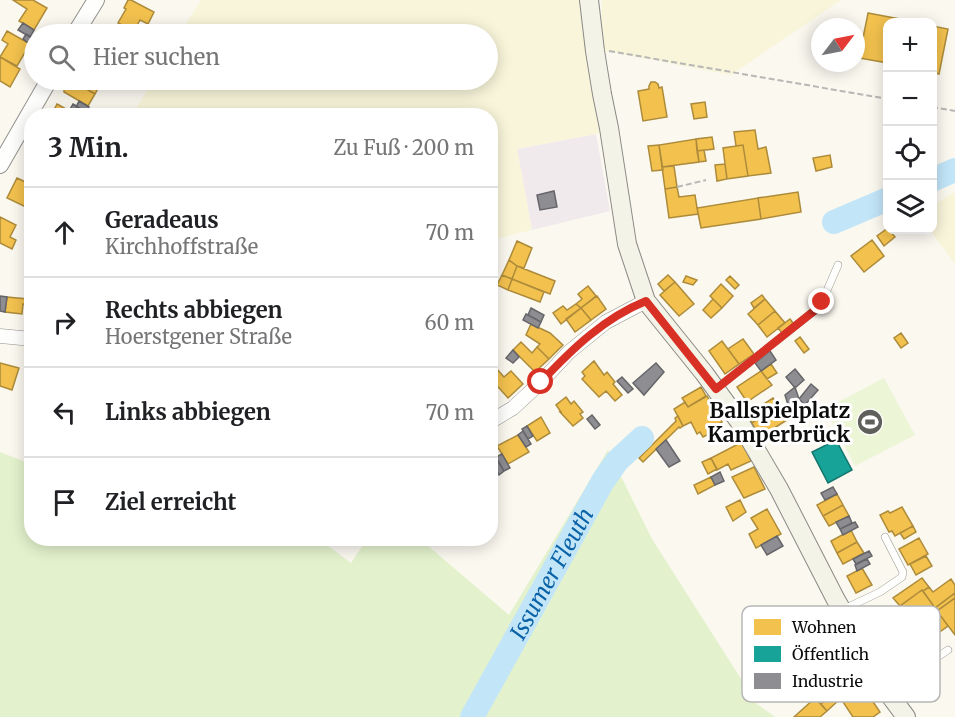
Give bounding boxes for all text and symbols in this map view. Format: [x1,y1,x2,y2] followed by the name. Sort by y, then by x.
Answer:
[811,18,865,72] north arrow
[883,18,937,234] map controls
[883,18,937,72] button: +
[24,24,498,90] search box
[45,41,78,74] icon: search
[93,43,220,71] text: Hier suchen
[883,72,937,126] button: −
[883,126,937,180] button: locate
[48,131,129,164] text: 3 Min.
[333,135,474,160] text: Zu Fuß · 200 m
[883,180,937,234] button: layers
[105,206,219,234] text: Geradeaus
[48,216,81,249] icon: ahead
[426,220,474,245] text: 70 m
[105,234,258,259] text: Kirchhoffstraße
[808,288,834,314] route end
[105,296,282,324] text: Rechts abbiegen
[48,306,81,339] icon: right
[424,310,474,335] text: 60 m
[105,324,292,349] text: Hoerstgener Straße
[527,368,553,394] route start
[48,396,81,429] icon: left
[707,397,850,448] place label: Ballspielplatz Kamperbrück
[105,398,271,426] text: Links abbiegen
[426,400,474,425] text: 70 m
[855,407,885,437] sports icon: Ballspielplatz Kamperbrück
[48,486,81,519] icon: arrive
[105,488,236,516] text: Ziel erreicht
[504,503,599,645] water label: Issumer Fleuth
[742,606,940,702] legend
[791,617,857,637] text: Wohnen
[792,644,869,664] text: Öffentlich
[792,671,863,691] text: Industrie

